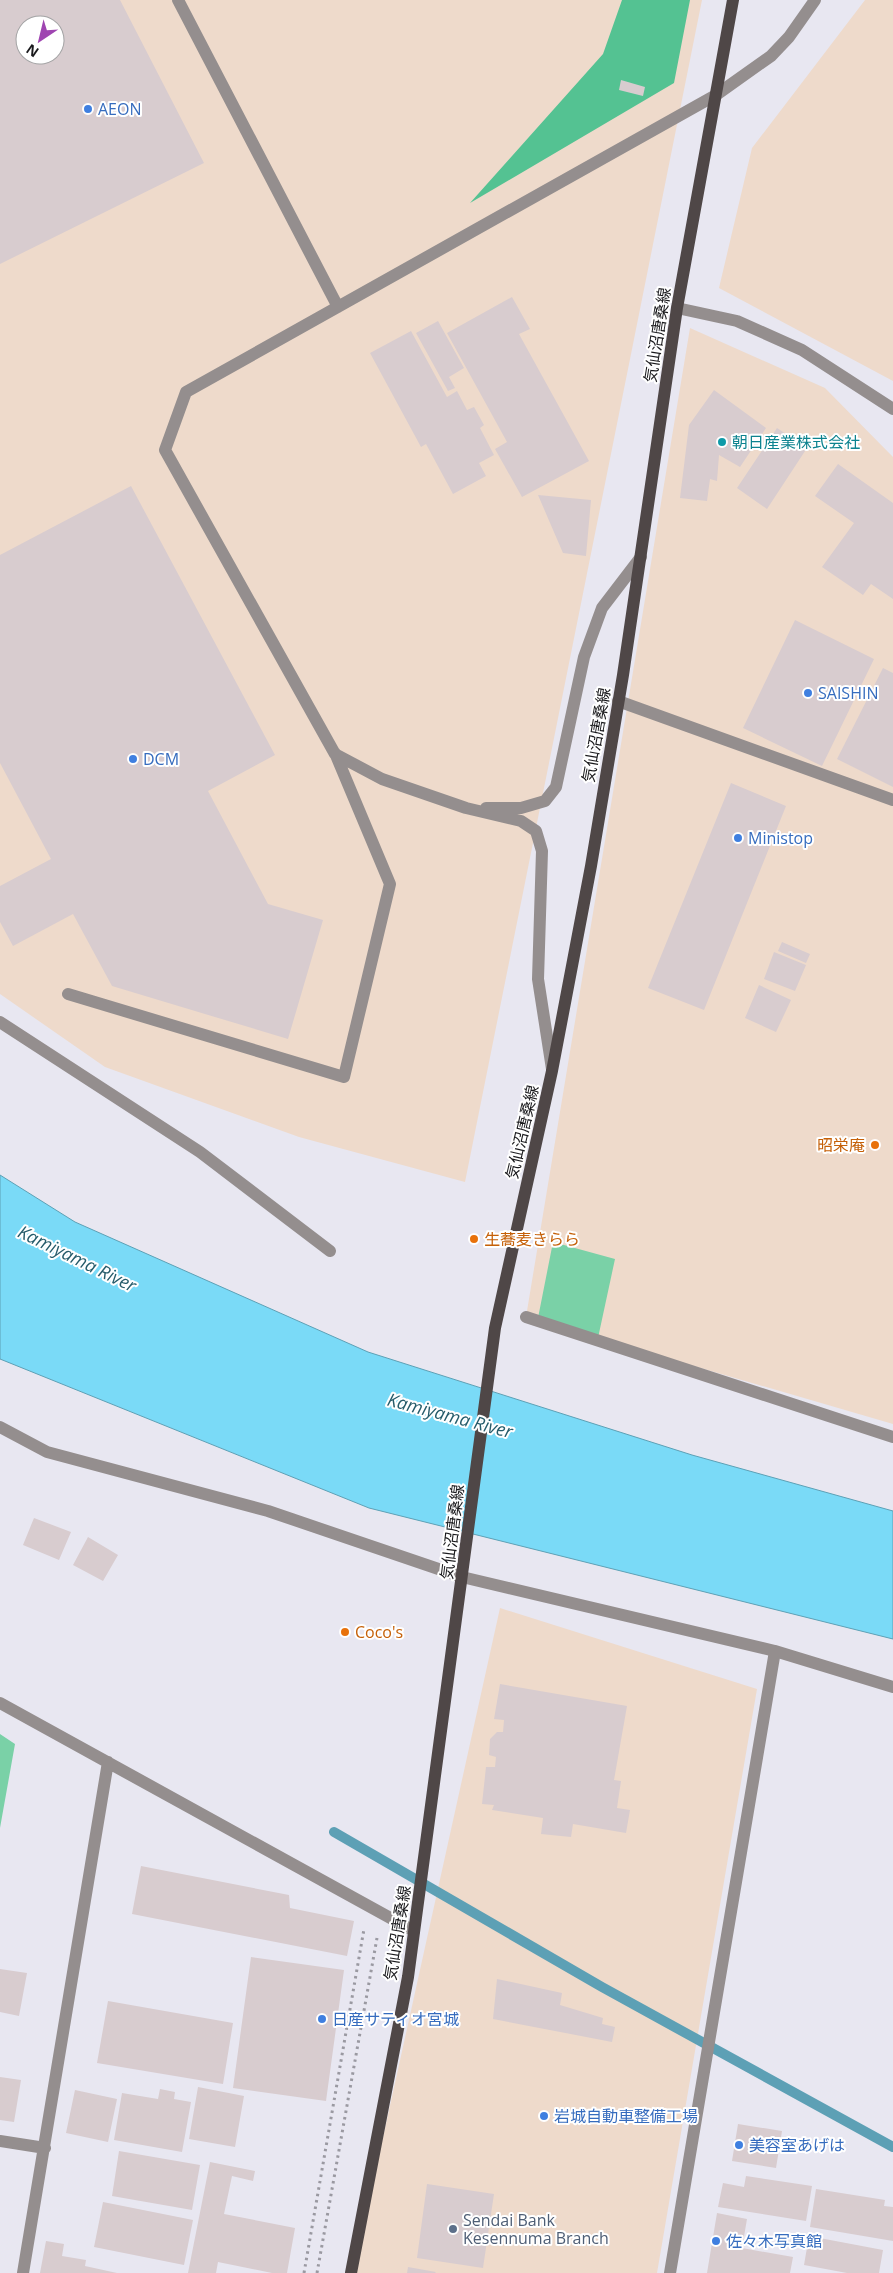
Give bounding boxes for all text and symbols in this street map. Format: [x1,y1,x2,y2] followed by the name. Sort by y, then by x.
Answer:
[15,15,65,65] north arrow
[22,40,42,62] text: N
[98,98,142,120] place label: AEON
[82,103,94,115] marker: AEON
[639,286,675,384] street label: 気仙沼唐桑線
[732,431,860,453] place label: 朝日産業株式会社
[716,436,728,448] marker: 朝日産業株式会社
[818,682,878,704] place label: SAISHIN
[577,686,615,784] street label: 気仙沼唐桑線
[802,687,814,699] marker: SAISHIN
[143,748,179,770] place label: DCM
[127,753,139,765] marker: DCM
[748,827,813,849] place label: Ministop
[732,832,744,844] marker: Ministop
[500,1083,544,1181] street label: 気仙沼唐桑線
[817,1134,865,1156] place label: 昭栄庵
[869,1139,881,1151] marker: 昭栄庵
[14,1219,141,1297] water label: Kamiyama River
[484,1228,580,1250] place label: 生蕎麦きらら
[468,1233,480,1245] marker: 生蕎麦きらら
[385,1387,516,1444] water label: Kamiyama River
[435,1483,469,1581] street label: 気仙沼唐桑線
[355,1621,403,1643] place label: Coco's
[339,1626,351,1638] marker: Coco's
[379,1884,415,1982] street label: 気仙沼唐桑線
[332,2008,459,2030] place label: 日産サティオ宮城
[316,2013,328,2025] marker: 日産サティオ宮城
[554,2105,698,2127] place label: 岩城自動車整備工場
[538,2110,550,2122] marker: 岩城自動車整備工場
[749,2134,845,2156] place label: 美容室あげは
[733,2139,745,2151] marker: 美容室あげは
[463,2209,609,2249] place label: Sendai Bank Kesennuma Branch
[447,2223,459,2235] marker: Sendai Bank Kesennuma Branch
[726,2230,822,2252] place label: 佐々木写真館
[710,2235,722,2247] marker: 佐々木写真館

